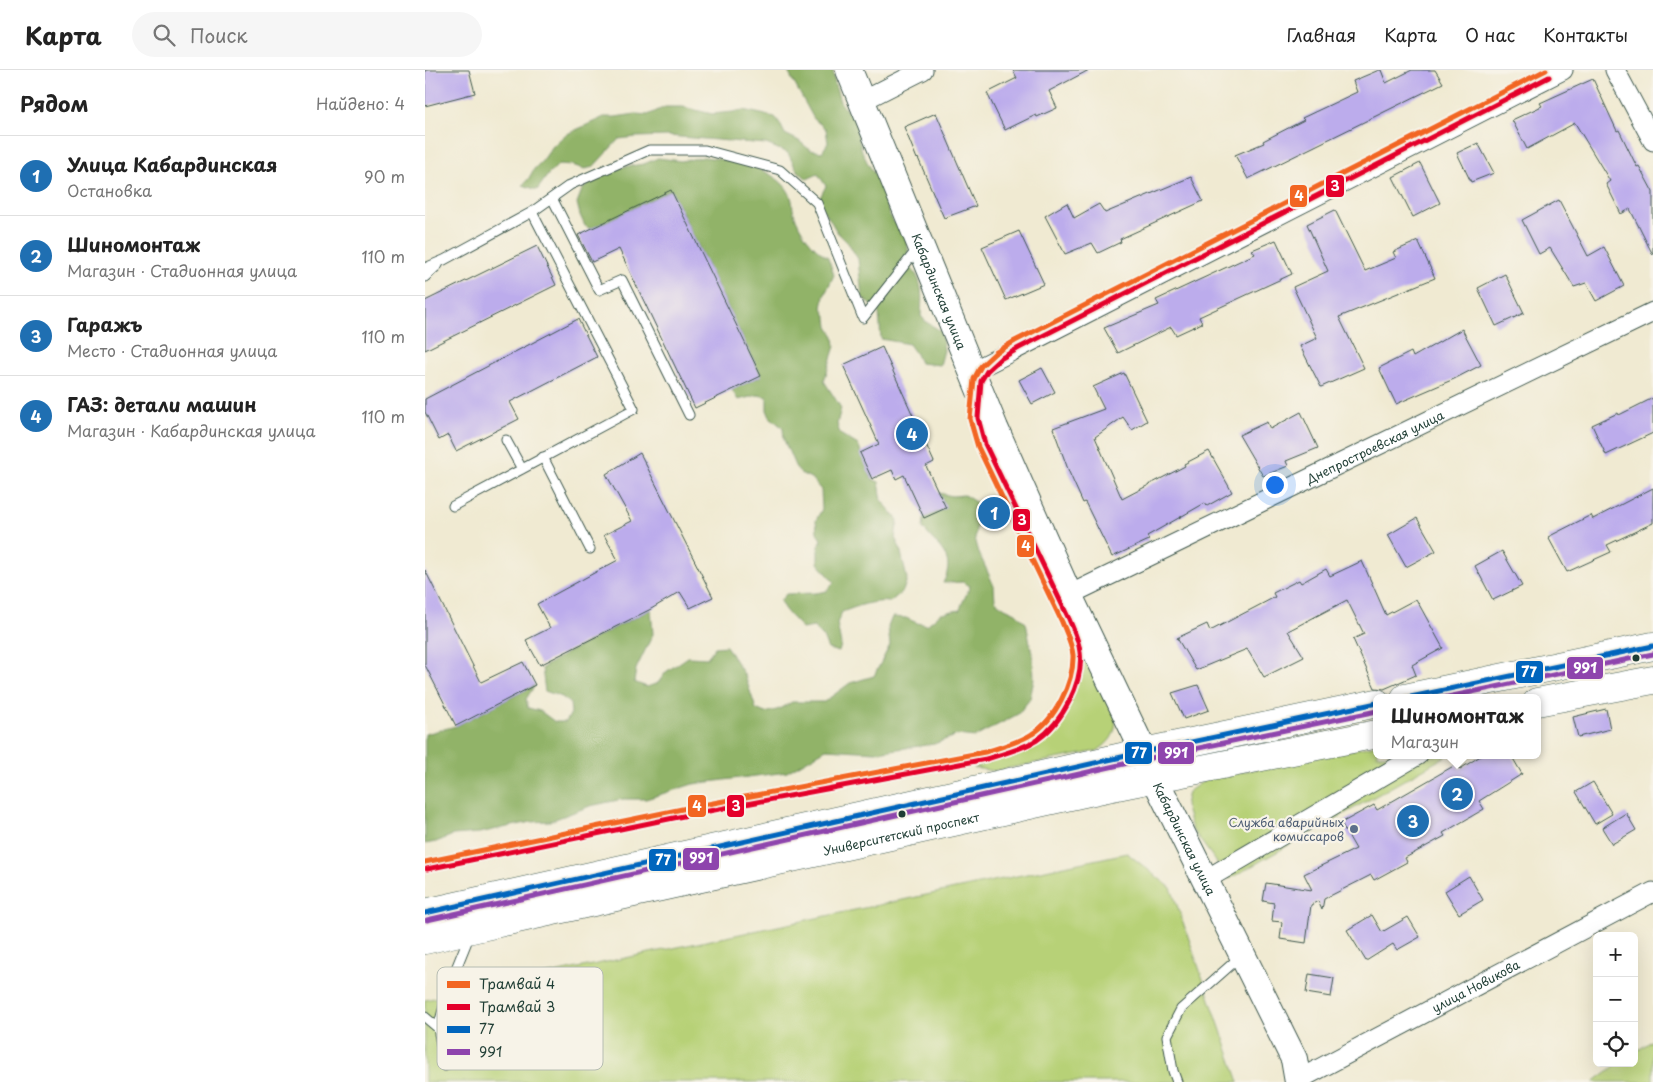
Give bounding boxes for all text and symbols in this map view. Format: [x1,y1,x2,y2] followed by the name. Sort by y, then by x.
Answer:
[132,12,482,57] search box
[25,17,102,53] text: Карта
[150,21,178,49] icon: search
[190,21,248,49] text: Поиск
[1287,21,1356,48] text: Главная
[1384,21,1437,48] text: Карта
[1465,21,1515,48] text: О нас
[1543,21,1628,48] text: Контакты
[20,87,88,119] text: Рядом
[316,91,405,115] text: Найдено: 4
[67,150,277,178] text: Улица Кабардинская
[32,164,40,188] text: 1
[364,164,405,188] text: 90 m
[1325,174,1345,198] line badge: 3
[1330,175,1340,196] text: 3
[67,178,152,202] text: Остановка
[1289,184,1308,208] line badge: 4
[1294,185,1304,206] text: 4
[67,230,200,258] text: Шиномонтаж
[907,230,971,353] street label: Кабардинская улица
[30,244,42,268] text: 2
[362,244,405,268] text: 110 m
[67,258,297,282] text: Магазин · Стадионная улица
[67,310,142,338] text: Гаражъ
[31,324,41,348] text: 3
[362,324,405,348] text: 110 m
[67,338,277,362] text: Место · Стадионная улица
[67,390,257,418] text: ГАЗ: детали машин
[31,404,41,428] text: 4
[362,404,405,428] text: 110 m
[1302,406,1447,488] street label: Днепростроевская улица
[896,415,928,453] pin: 4
[67,418,316,442] text: Магазин · Кабардинская улица
[1262,472,1288,498] your location
[978,494,1010,532] pin: 1
[1012,508,1031,532] line badge: 3
[1017,509,1027,530] text: 3
[1016,534,1035,558] line badge: 4
[1021,535,1031,556] text: 4
[1631,653,1641,663] unlabelled marker
[1566,656,1604,680] line badge: 991
[1573,657,1597,678] text: 991
[1515,660,1544,684] line badge: 77
[1521,661,1537,682] text: 77
[1373,694,1541,759] popup
[1390,701,1524,729] text: Шиномонтаж
[1390,729,1459,753] text: Магазин
[1124,741,1153,765] line badge: 77
[1157,741,1195,765] line badge: 991
[1131,742,1147,763] text: 77
[1164,742,1188,763] text: 991
[1441,775,1473,813] pin: 2
[1149,779,1221,899] street label: Кабардинская улица
[687,794,707,818] line badge: 4
[726,794,745,818] line badge: 3
[692,795,702,816] text: 4
[731,795,741,816] text: 3
[1397,802,1429,840] pin: 3
[821,807,981,860] street label: Университетский проспект
[897,809,907,819] unlabelled marker
[1228,813,1344,845] place label: Служба аварийных комиссаров
[1348,823,1360,835] marker: Служба аварийных комиссаров
[682,847,720,871] line badge: 991
[689,847,713,868] text: 991
[648,848,677,872] line badge: 77
[655,849,671,870] text: 77
[1593,932,1638,1067] map controls
[1593,932,1638,977] button: +
[1428,955,1523,1017] street label: улица Новикова
[437,967,603,1070] legend
[479,973,555,994] text: Трамвай 4
[1593,977,1638,1022] button: −
[479,996,555,1017] text: Трамвай 3
[479,1018,495,1039] text: 77
[1593,1022,1638,1067] button: locate
[479,1041,502,1062] text: 991

